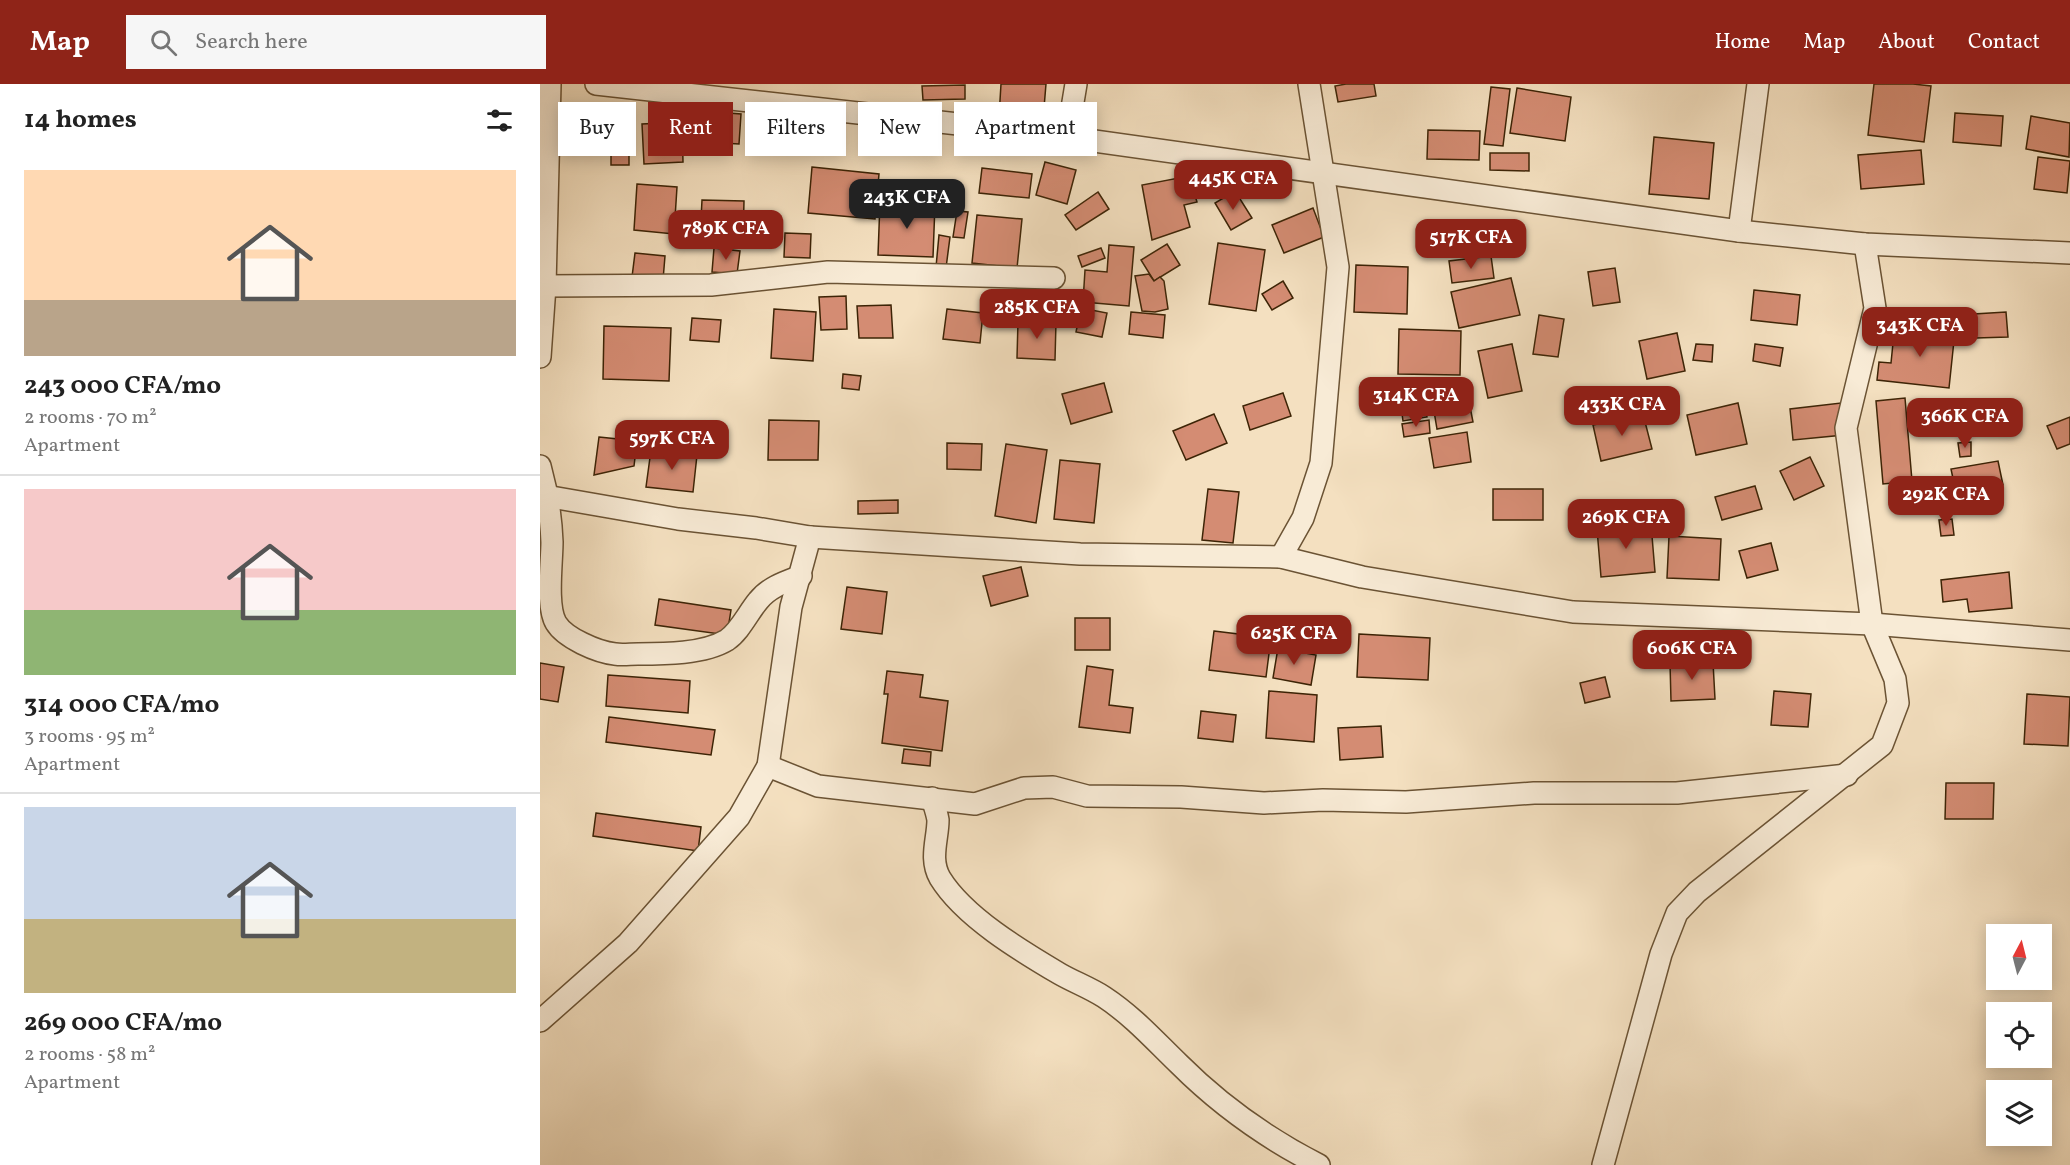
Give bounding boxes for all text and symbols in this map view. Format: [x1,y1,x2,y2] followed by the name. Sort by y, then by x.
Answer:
[126,15,546,69] search box
[30,23,90,62] text: Map
[147,26,180,59] icon: search
[195,27,308,58] text: Search here
[1715,28,1770,57] text: Home
[1803,28,1845,57] text: Map
[1878,28,1935,57] text: About
[1968,28,2040,57] text: Contact
[24,102,137,138] text: 14 homes
[558,102,636,156] chip: Buy
[648,102,733,156] chip: Rent
[745,102,846,156] chip: Filters
[858,102,942,156] chip: New
[954,102,1097,156] chip: Apartment
[483,104,516,137] icon: filters
[1171,160,1295,211] pin: 445K CFA
[1188,165,1278,193] text: 445K CFA
[845,179,969,230] pin: 243K CFA
[863,184,951,212] text: 243K CFA
[216,209,324,317] icon: home
[664,210,788,261] pin: 789K CFA
[682,215,770,243] text: 789K CFA
[1409,219,1533,270] pin: 517K CFA
[1429,224,1513,252] text: 517K CFA
[975,289,1099,340] pin: 285K CFA
[994,294,1080,322] text: 285K CFA
[1858,307,1982,358] pin: 343K CFA
[1876,312,1964,340] text: 343K CFA
[24,368,221,404] text: 243 000 CFA/mo
[1354,377,1478,428] pin: 314K CFA
[1373,382,1459,410] text: 314K CFA
[1560,386,1684,437] pin: 433K CFA
[1578,391,1666,419] text: 433K CFA
[1903,398,2027,449] pin: 366K CFA
[1921,403,2009,431] text: 366K CFA
[24,404,157,432] text: 2 rooms · 70 m²
[610,420,734,471] pin: 597K CFA
[629,425,715,453] text: 597K CFA
[24,432,120,460] text: Apartment
[1884,476,2008,527] pin: 292K CFA
[1902,481,1990,509] text: 292K CFA
[1564,499,1688,550] pin: 269K CFA
[1582,504,1670,532] text: 269K CFA
[216,528,324,636] icon: home
[1232,615,1356,666] pin: 625K CFA
[1250,620,1338,648] text: 625K CFA
[1630,630,1754,681] pin: 606K CFA
[1647,635,1737,663] text: 606K CFA
[24,687,219,723] text: 314 000 CFA/mo
[24,723,155,751] text: 3 rooms · 95 m²
[24,751,120,779] text: Apartment
[216,846,324,954] icon: home
[1986,924,2052,990] north arrow
[1986,924,2052,1146] map controls
[1986,1002,2052,1068] button: locate
[24,1005,222,1041] text: 269 000 CFA/mo
[24,1041,155,1069] text: 2 rooms · 58 m²
[24,1069,120,1097] text: Apartment
[1986,1080,2052,1146] button: layers

